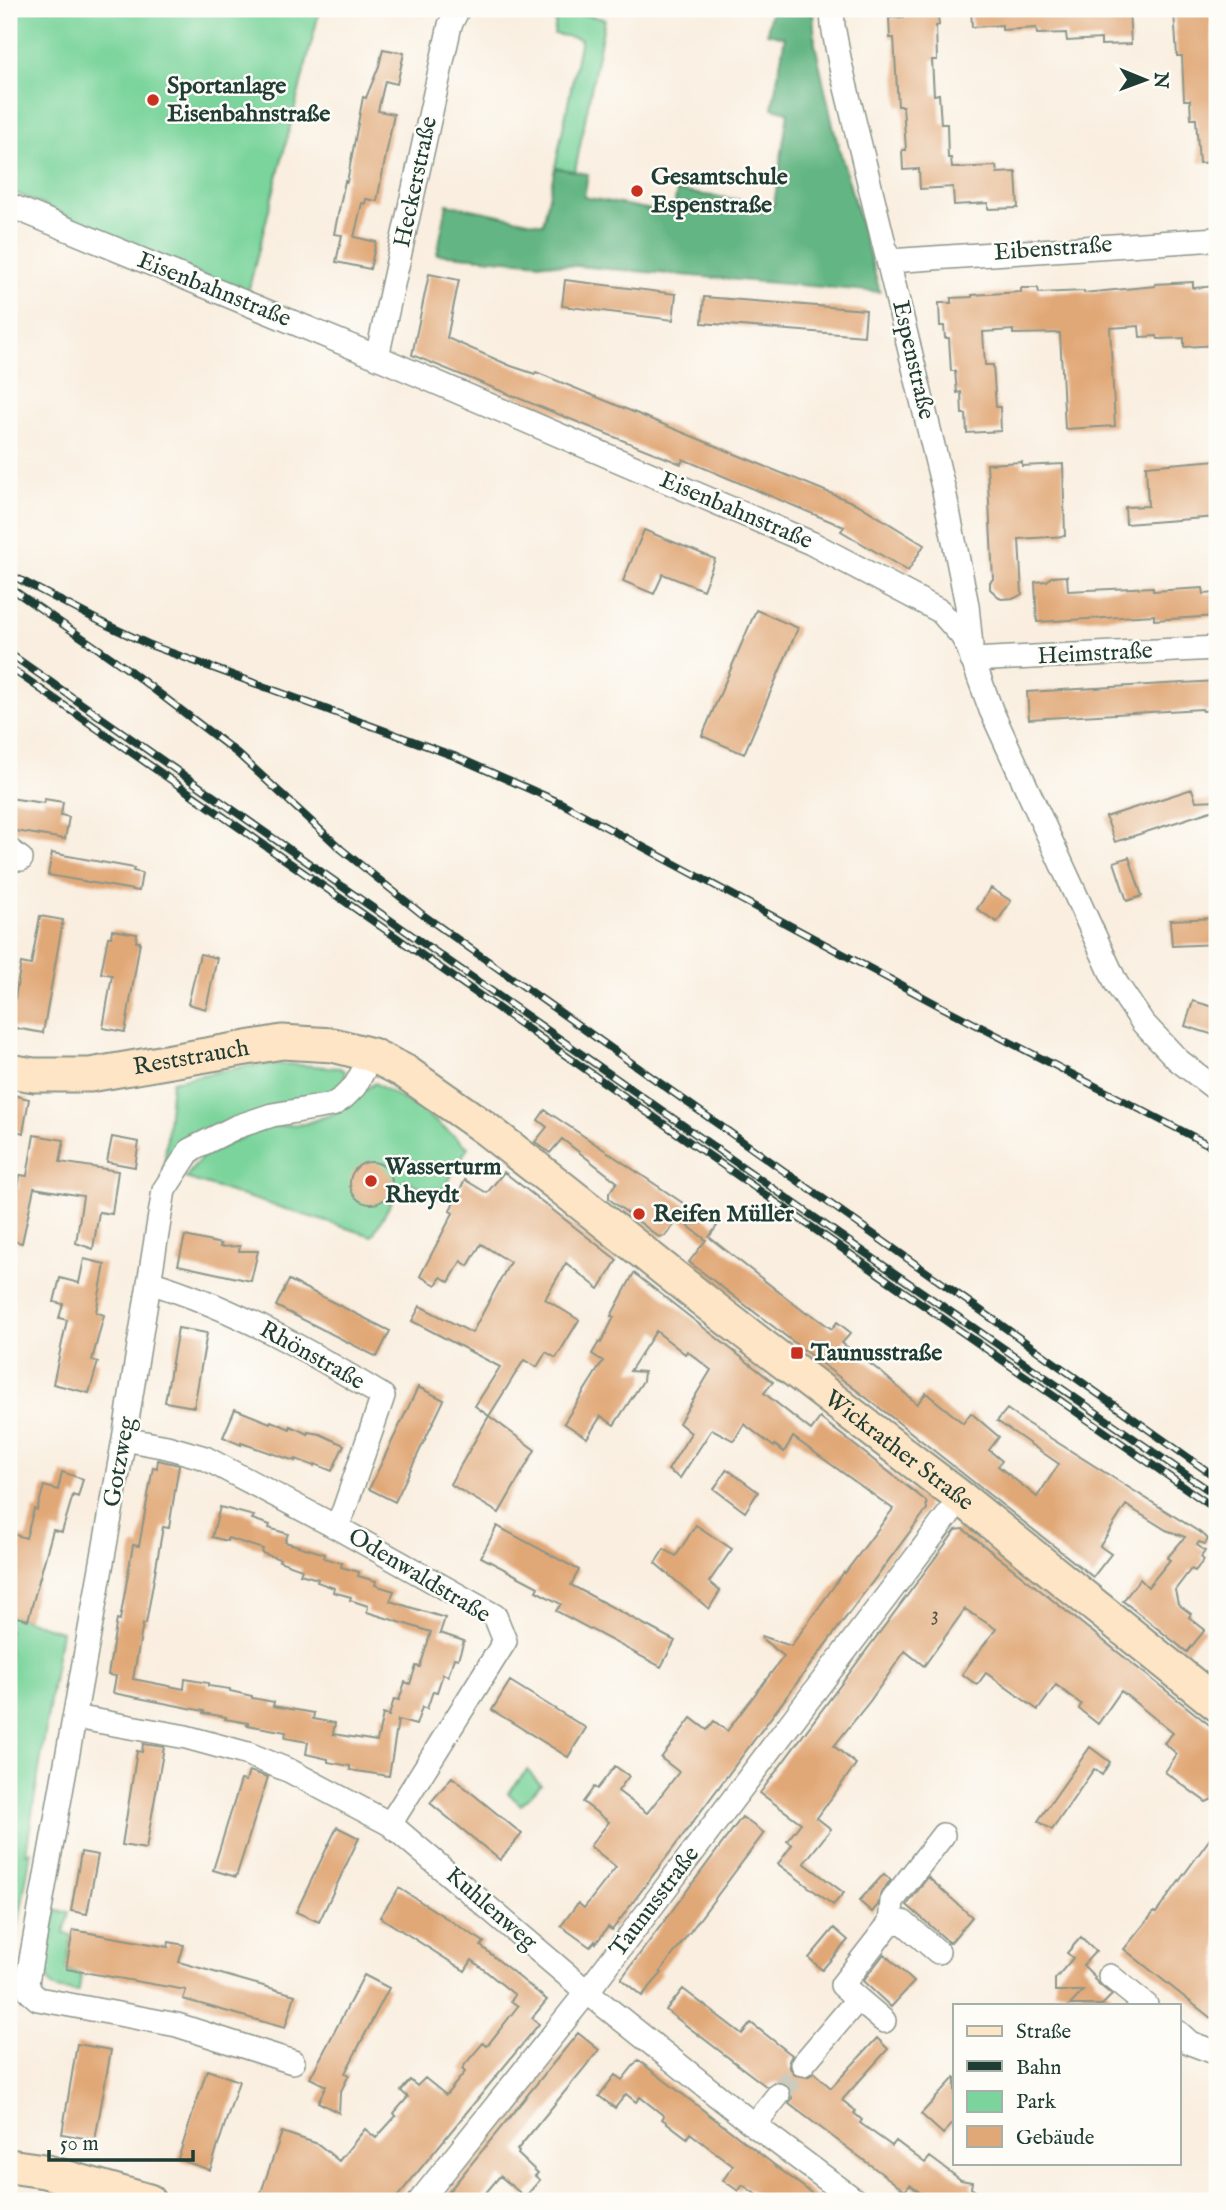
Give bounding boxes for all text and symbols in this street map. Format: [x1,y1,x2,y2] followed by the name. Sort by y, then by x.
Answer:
[1110,46,1180,116] north arrow
[167,71,330,130] place label: Sportanlage Eisenbahnstraße
[1148,71,1172,89] text: N
[145,92,161,108] marker: Sportanlage Eisenbahnstraße
[387,114,445,250] street label: Heckerstraße
[651,162,788,221] place label: Gesamtschule Espenstraße
[629,183,645,199] marker: Gesamtschule Espenstraße
[993,229,1113,269] street label: Eibenstraße
[133,245,295,335] street label: Eisenbahnstraße
[884,298,942,422] street label: Espenstraße
[655,465,817,557] street label: Eisenbahnstraße
[1037,635,1153,673] street label: Heimstraße
[131,1032,252,1083] street label: Reststrauch
[384,1152,502,1211] place label: Wasserturm Rheydt
[363,1173,379,1189] marker: Wasserturm Rheydt
[653,1199,794,1230] place label: Reifen Müller
[631,1206,647,1222] marker: Reifen Müller
[254,1314,370,1398] street label: Rhönstraße
[810,1338,942,1369] place label: Taunusstraße
[789,1345,805,1361] marker: Taunusstraße
[818,1383,980,1518] street label: Wickrather Straße
[97,1413,143,1510] street label: Gotzweg
[342,1521,496,1631] street label: Odenwaldstraße
[931,1601,939,1628] house number: 3
[603,1840,707,1964] street label: Taunusstraße
[439,1861,544,1958] street label: Kuhlenweg
[953,2004,1180,2164] legend
[1016,2019,1072,2046] text: Straße
[1016,2055,1061,2082] text: Bahn
[1016,2089,1057,2116] text: Park
[49,2119,192,2163] scale bar
[1016,2125,1095,2152] text: Gebäude
[60,2131,99,2158] text: 50 m

